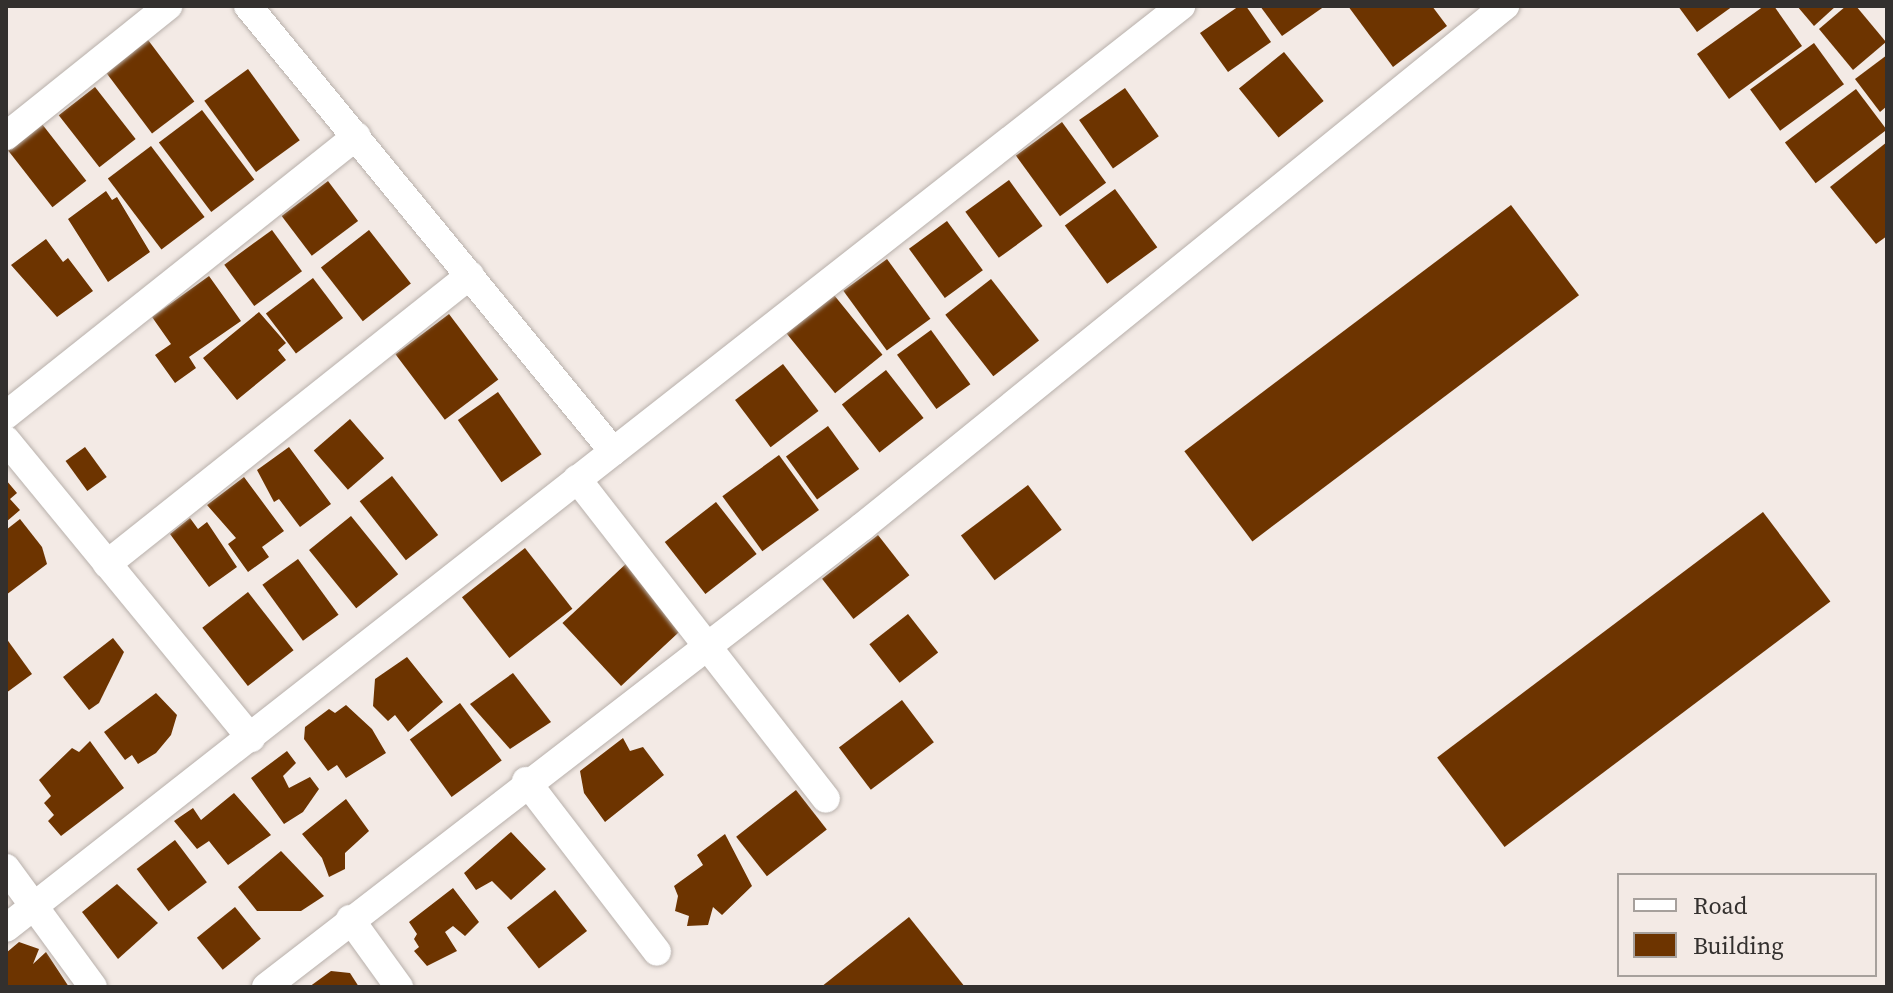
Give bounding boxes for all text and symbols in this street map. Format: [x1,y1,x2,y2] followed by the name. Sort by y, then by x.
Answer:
[1617,873,1877,977] legend
[1693,889,1747,922] text: Road
[1693,929,1784,962] text: Building

